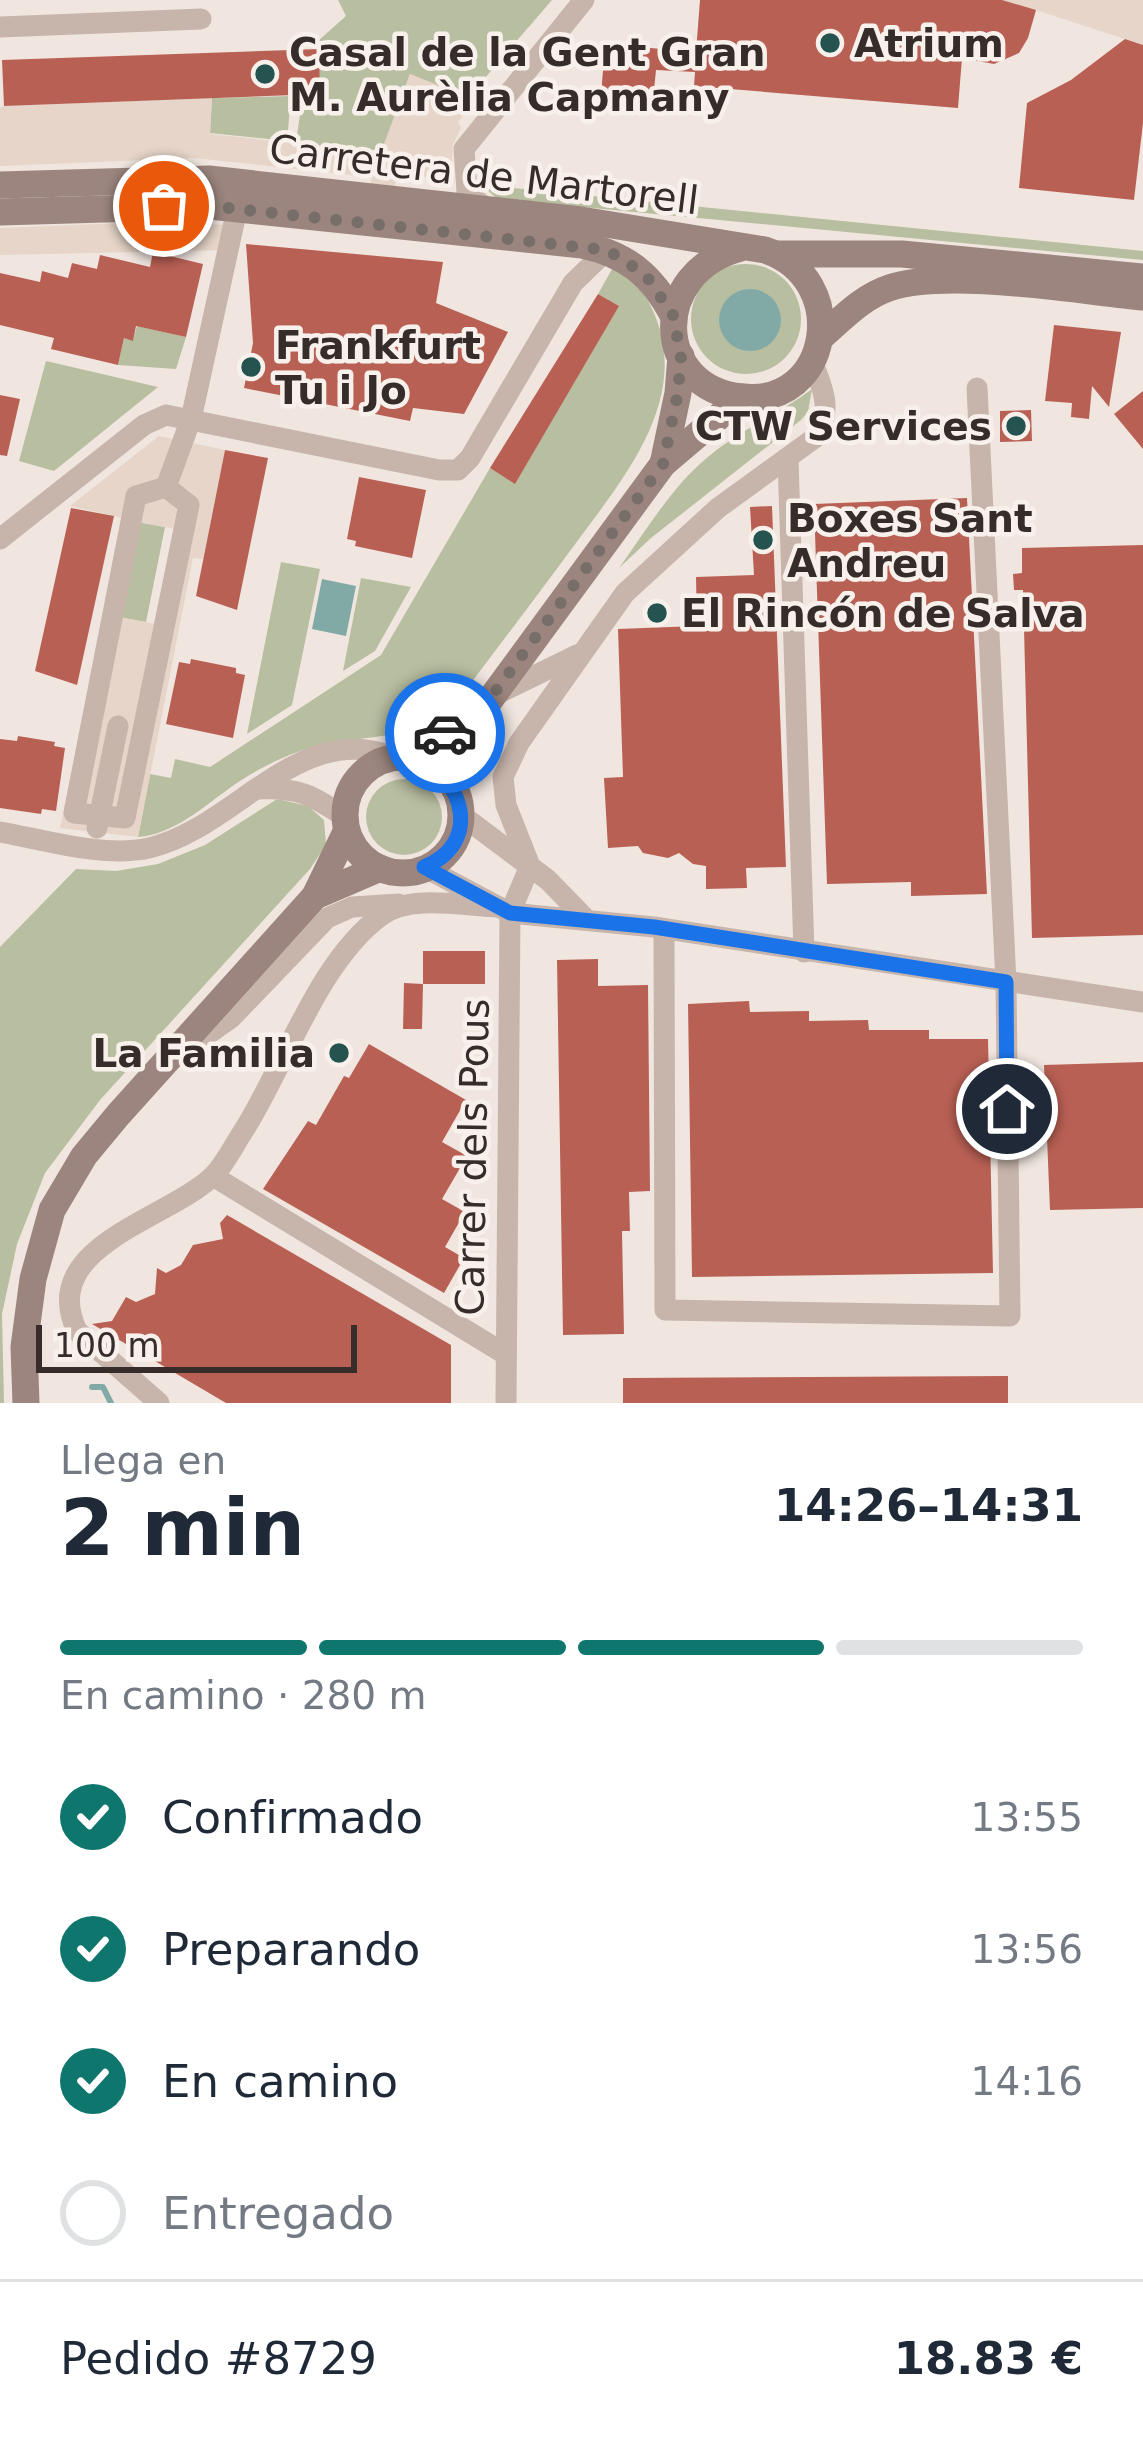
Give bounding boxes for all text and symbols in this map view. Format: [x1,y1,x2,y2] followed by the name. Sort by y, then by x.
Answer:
[854,21,1004,66] place label: Atrium
[289,30,765,120] place label: Casal de la Gent Gran M. Aurèlia Capmany
[817,30,843,56] marker: Atrium
[252,61,278,87] marker: Casal de la Gent Gran M. Aurèlia Capmany
[267,126,701,223] street label: Carretera de Martorell
[113,155,215,257] pin
[131,173,197,239] icon: bag
[275,323,481,413] place label: Frankfurt Tu i Jo
[238,354,264,380] marker: Frankfurt Tu i Jo
[695,404,992,449] place label: CTW Services
[1003,413,1029,439] marker: CTW Services
[787,496,1033,586] place label: Boxes Sant Andreu
[750,527,776,553] marker: Boxes Sant Andreu
[681,591,1084,636] place label: El Rincón de Salva
[644,600,670,626] marker: El Rincón de Salva
[385,673,505,793] courier
[412,700,478,766] icon: car
[447,998,498,1316] street label: Carrer dels Pous
[93,1031,315,1076] place label: La Familia
[326,1040,352,1066] marker: La Familia
[956,1058,1058,1160] pin
[974,1076,1040,1142] icon: home
[36,1319,357,1372] scale bar
[54,1326,160,1365] text: 100 m
[60,1438,226,1483] text: Llega en
[774,1479,1083,1532] text: 14:26–14:31
[60,1483,305,1573] text: 2 min
[60,1673,427,1718] text: En camino · 280 m
[60,1784,126,1850] icon: check
[162,1791,423,1844] text: Confirmado
[971,1795,1083,1840] text: 13:55
[60,1916,126,1982] icon: check
[162,1923,420,1976] text: Preparando
[971,1927,1083,1972] text: 13:56
[60,2048,126,2114] icon: check
[162,2055,398,2108] text: En camino
[971,2059,1083,2104] text: 14:16
[162,2187,394,2240] text: Entregado
[60,2332,377,2385] text: Pedido #8729
[894,2332,1083,2385] text: 18.83 €

